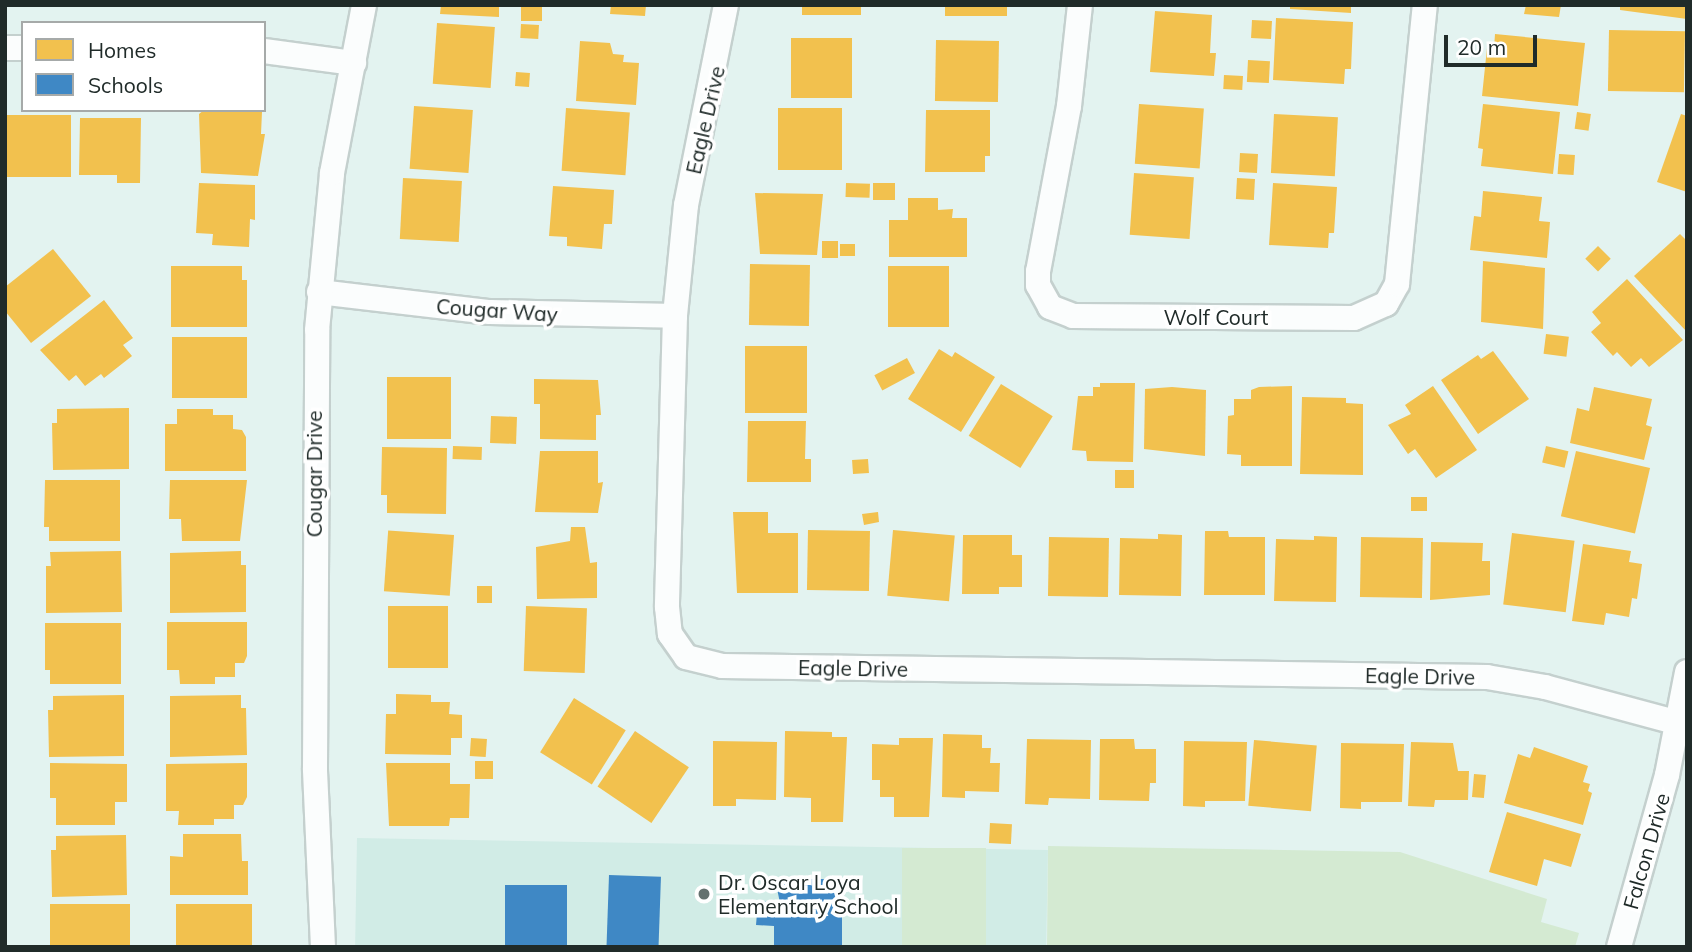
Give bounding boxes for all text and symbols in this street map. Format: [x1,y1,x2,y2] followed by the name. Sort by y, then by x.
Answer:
[21,21,266,112] legend
[1447,21,1540,65] scale bar
[1457,34,1506,60] text: 20 m
[88,37,156,63] text: Homes
[680,64,730,176] street label: Eagle Drive
[88,72,163,98] text: Schools
[435,293,559,327] street label: Cougar Way
[1164,304,1268,330] street label: Wolf Court
[301,411,327,537] street label: Cougar Drive
[798,654,908,682] street label: Eagle Drive
[1365,662,1475,690] street label: Eagle Drive
[1617,790,1675,912] street label: Falcon Drive
[718,869,899,919] place label: Dr. Oscar Loya Elementary School
[696,886,712,902] marker: Dr. Oscar Loya Elementary School

